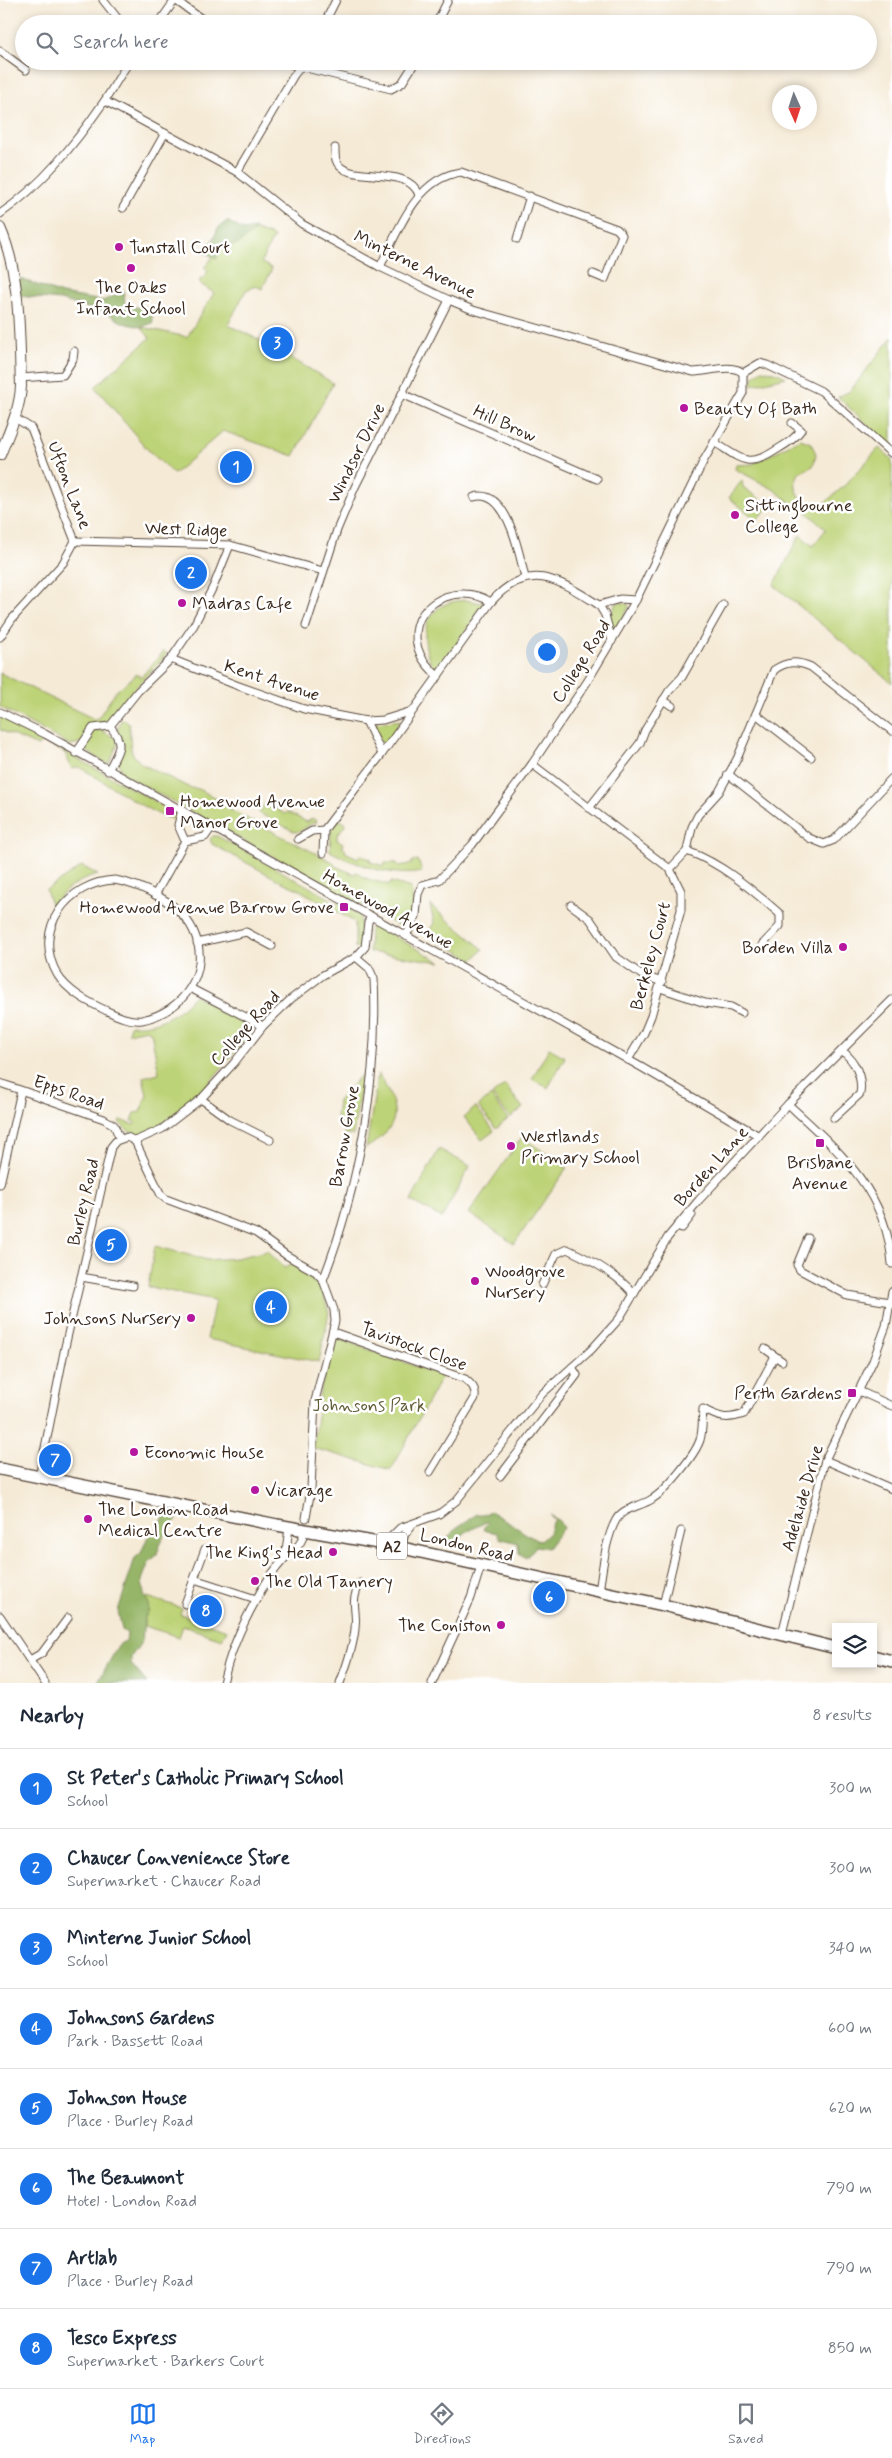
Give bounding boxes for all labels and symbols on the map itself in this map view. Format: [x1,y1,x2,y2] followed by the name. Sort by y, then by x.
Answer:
[772,85,817,130] north arrow
[349,225,480,305] street label: Minterne Avenue
[129,236,230,260] place label: Tunstall Court
[113,241,125,253] marker: Tunstall Court
[125,262,137,274] marker: The Oaks Infant School
[76,276,186,321] place label: The Oaks Infant School
[261,324,293,362] pin: 3
[694,397,817,421] place label: Beauty Of Bath
[322,399,391,507] street label: Windsor Drive
[469,399,540,448] street label: Hill Brow
[678,402,690,414] marker: Beauty Of Bath
[41,438,97,533] street label: Ufton Lane
[220,448,252,486] pin: 1
[745,494,853,539] place label: Sittingbourne College
[729,509,741,521] marker: Sittingbourne College
[144,517,228,544] street label: West Ridge
[175,554,207,592] pin: 2
[192,592,292,616] place label: Madras Cafe
[176,597,188,609] marker: Madras Cafe
[547,615,617,708] street label: College Road
[534,639,560,665] your location
[221,654,323,708] street label: Kent Avenue
[180,790,325,835] place label: Homewood Avenue Manor Grove
[164,805,176,817] marker: Homewood Avenue Manor Grove
[318,864,457,956] street label: Homewood Avenue
[79,896,334,920] place label: Homewood Avenue Barrow Grove
[625,899,677,1013] street label: Berkeley Court
[338,901,350,913] marker: Homewood Avenue Barrow Grove
[742,936,833,960] place label: Borden Villa
[837,941,849,953] marker: Borden Villa
[205,986,286,1072] street label: College Road
[30,1070,107,1116] street label: Epps Road
[324,1083,366,1189] street label: Barrow Grove
[669,1121,755,1212] street label: Borden Lane
[521,1125,640,1170] place label: Westlands Primary School
[814,1137,826,1149] marker: Brisbane Avenue
[505,1140,517,1152] marker: Westlands Primary School
[787,1151,853,1196] place label: Brisbane Avenue
[62,1156,106,1248] street label: Burley Road
[95,1226,127,1264] pin: 5
[485,1260,566,1305] place label: Woodgrove Nursery
[469,1275,481,1287] marker: Woodgrove Nursery
[255,1288,287,1326] pin: 4
[43,1307,181,1331] place label: Johnsons Nursery
[185,1312,197,1324] marker: Johnsons Nursery
[357,1317,470,1377] street label: Tavistock Close
[734,1382,842,1406] place label: Perth Gardens
[846,1387,858,1399] marker: Perth Gardens
[312,1394,426,1418] park label: Johnsons Park
[39,1441,71,1479] pin: 7
[144,1441,265,1465] place label: Economic House
[776,1442,830,1555] street label: Adelaide Drive
[128,1446,140,1458] marker: Economic House
[265,1479,333,1503] place label: Vicarage
[249,1484,261,1496] marker: Vicarage
[98,1498,228,1543] place label: The London Road Medical Centre
[82,1513,94,1525] marker: The London Road Medical Centre
[417,1524,516,1568] street label: London Road
[377,1532,407,1560] road number: A2
[205,1541,323,1567] place label: The King's Head
[327,1546,339,1558] marker: The King's Head
[265,1570,393,1594] place label: The Old Tannery
[249,1575,261,1587] marker: The Old Tannery
[533,1578,565,1616] pin: 6
[190,1592,222,1630] pin: 8
[398,1614,491,1638] place label: The Coniston
[495,1619,507,1631] marker: The Coniston

